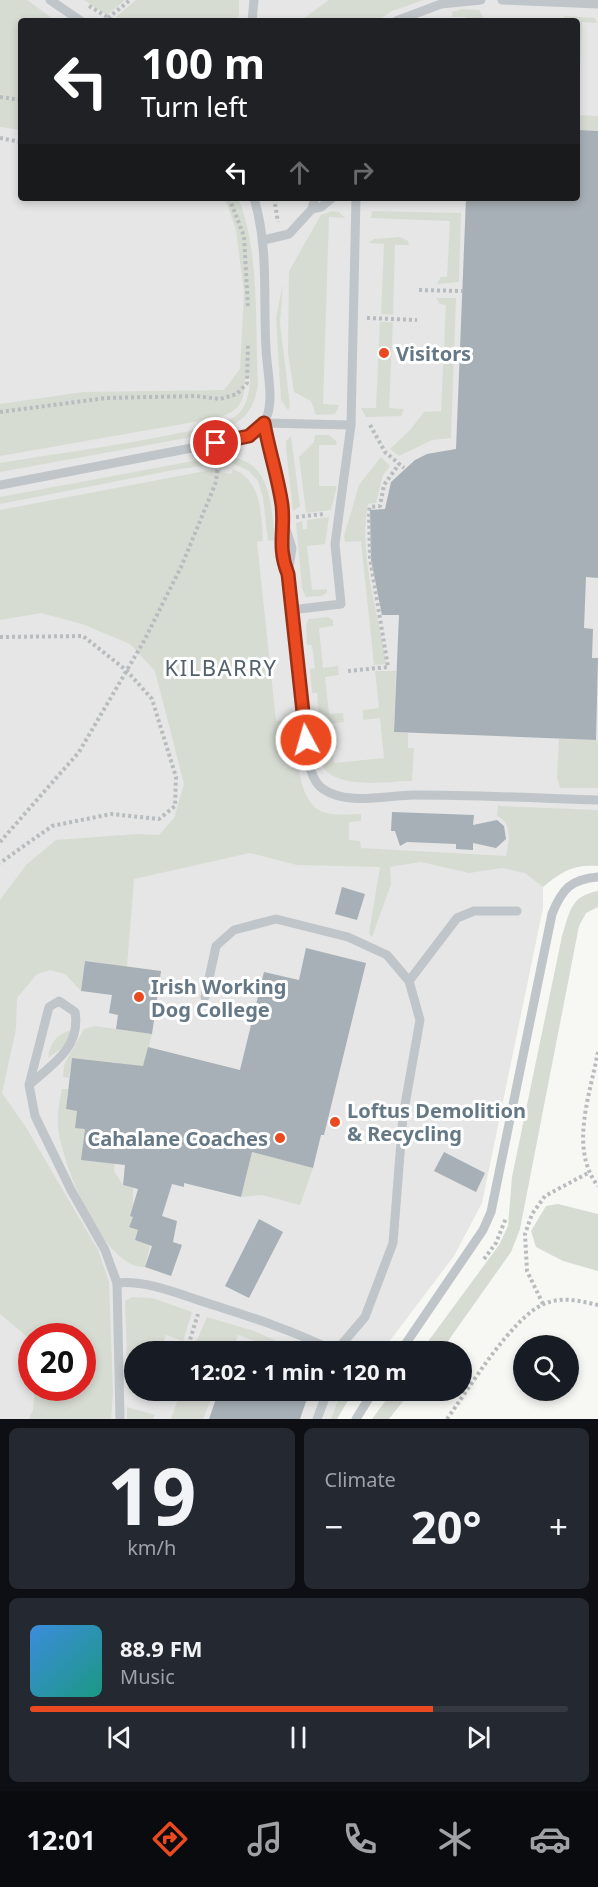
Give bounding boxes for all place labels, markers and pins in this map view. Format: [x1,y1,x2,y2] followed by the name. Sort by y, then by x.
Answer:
[396,340,471,367] place label: Visitors
[377,346,391,360] marker: Visitors
[190,417,241,468] pin
[151,973,286,1023] place label: Irish Working Dog College
[132,990,146,1004] marker: Irish Working Dog College
[347,1097,526,1147] place label: Loftus Demolition & Recycling
[328,1115,342,1129] marker: Loftus Demolition & Recycling
[88,1125,268,1152] place label: Cahalane Coaches
[273,1131,287,1145] marker: Cahalane Coaches

